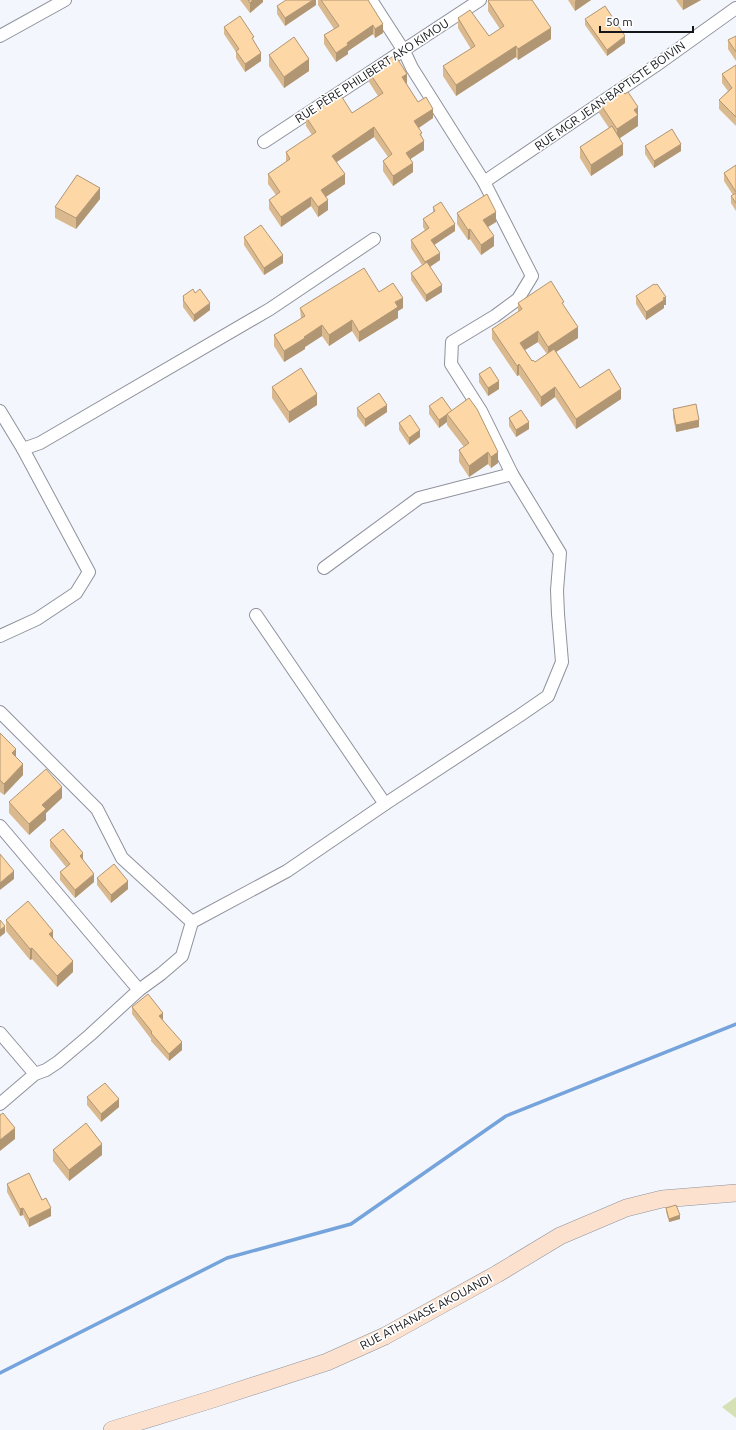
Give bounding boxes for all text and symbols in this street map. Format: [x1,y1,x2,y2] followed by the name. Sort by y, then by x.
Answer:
[600,8,693,34] scale bar
[606,15,633,28] text: 50 m
[293,16,451,125] street label: RUE PÈRE PHILIBERT AKO KIMOU
[532,39,687,153] street label: RUE MGR JEAN-BAPTISTE BOIVIN
[358,1271,494,1352] street label: RUE ATHANASE AKOUANDI

